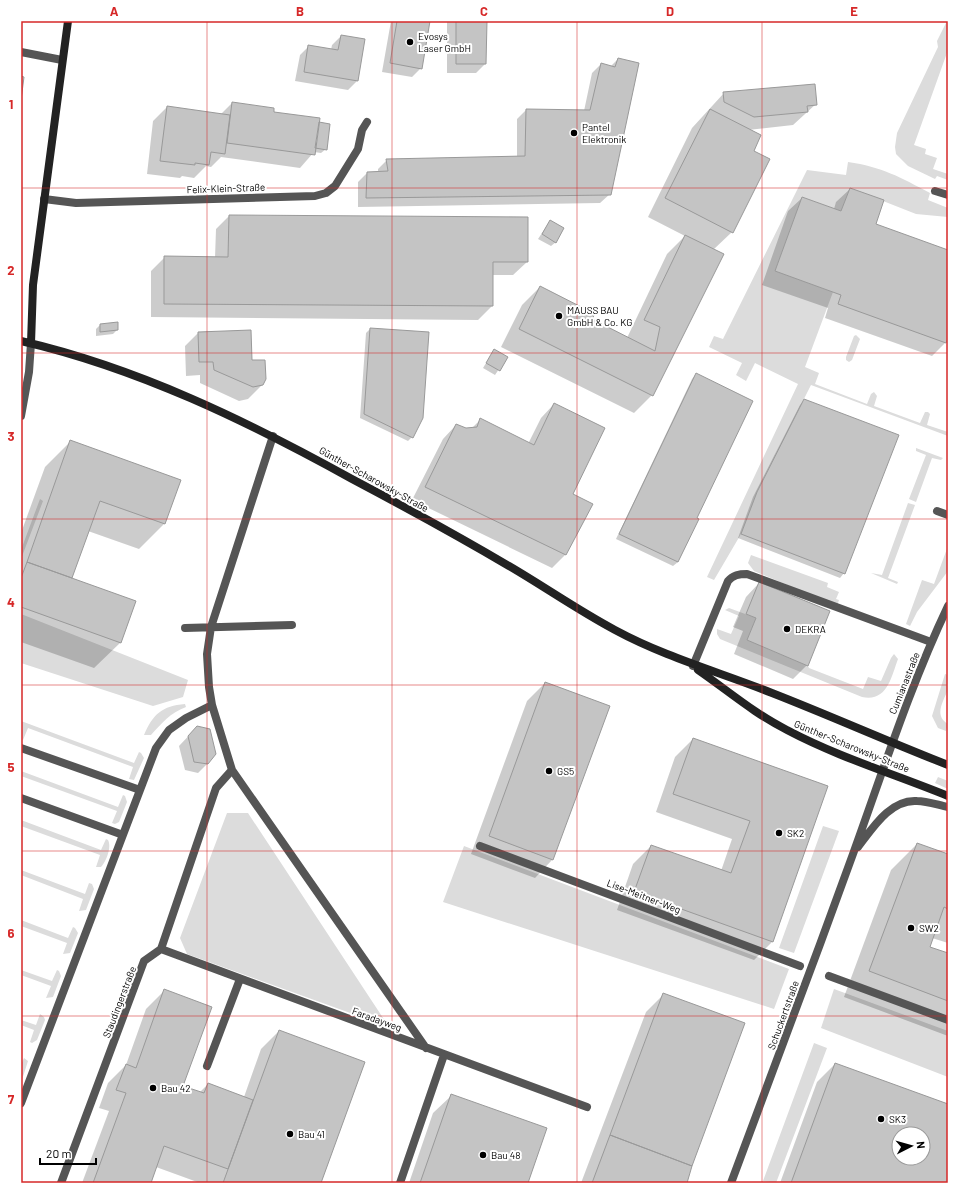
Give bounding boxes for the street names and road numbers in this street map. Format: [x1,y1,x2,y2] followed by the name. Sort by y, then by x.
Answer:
[187,181,265,195] street label: Felix-Klein-Straße
[317,444,431,514] street label: Günther-Scharowsky-Straße
[886,650,922,716] street label: Cumianastraße
[793,717,911,775] street label: Günther-Scharowsky-Straße
[605,876,683,916] street label: Lise-Meitner-Weg
[100,965,138,1039] street label: Staudingerstraße
[765,979,801,1051] street label: Schuckertstraße
[350,1004,404,1034] street label: Faradayweg

